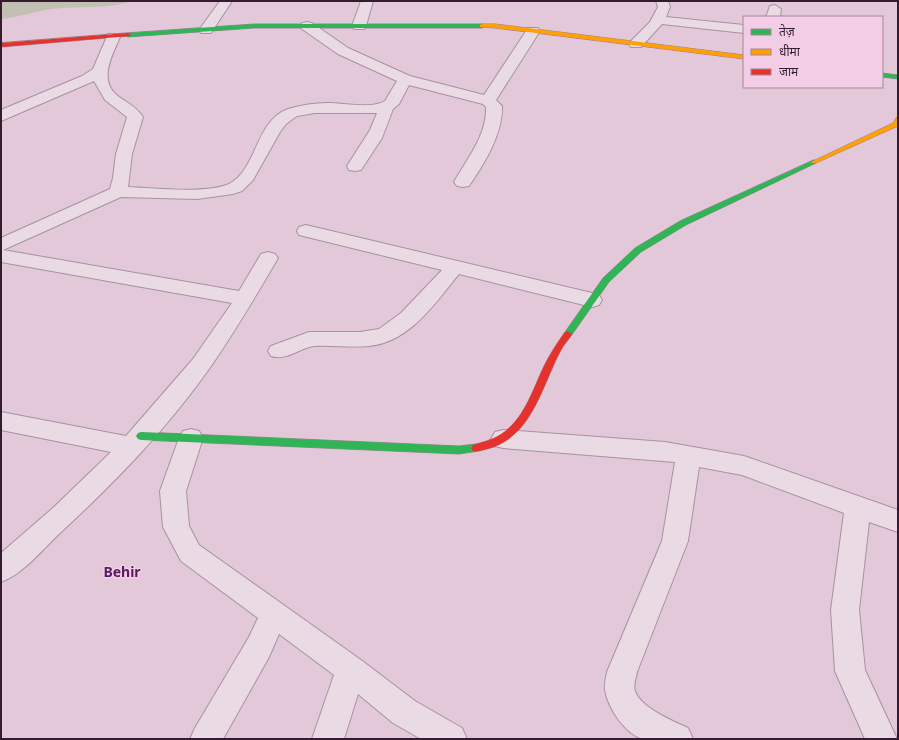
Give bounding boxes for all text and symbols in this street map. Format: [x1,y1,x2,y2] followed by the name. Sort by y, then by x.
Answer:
[743,16,883,88] legend
[779,24,796,41] text: तेज़
[779,44,801,61] text: धीमा
[779,65,799,81] text: जाम
[103,564,141,583] district label: Behir

